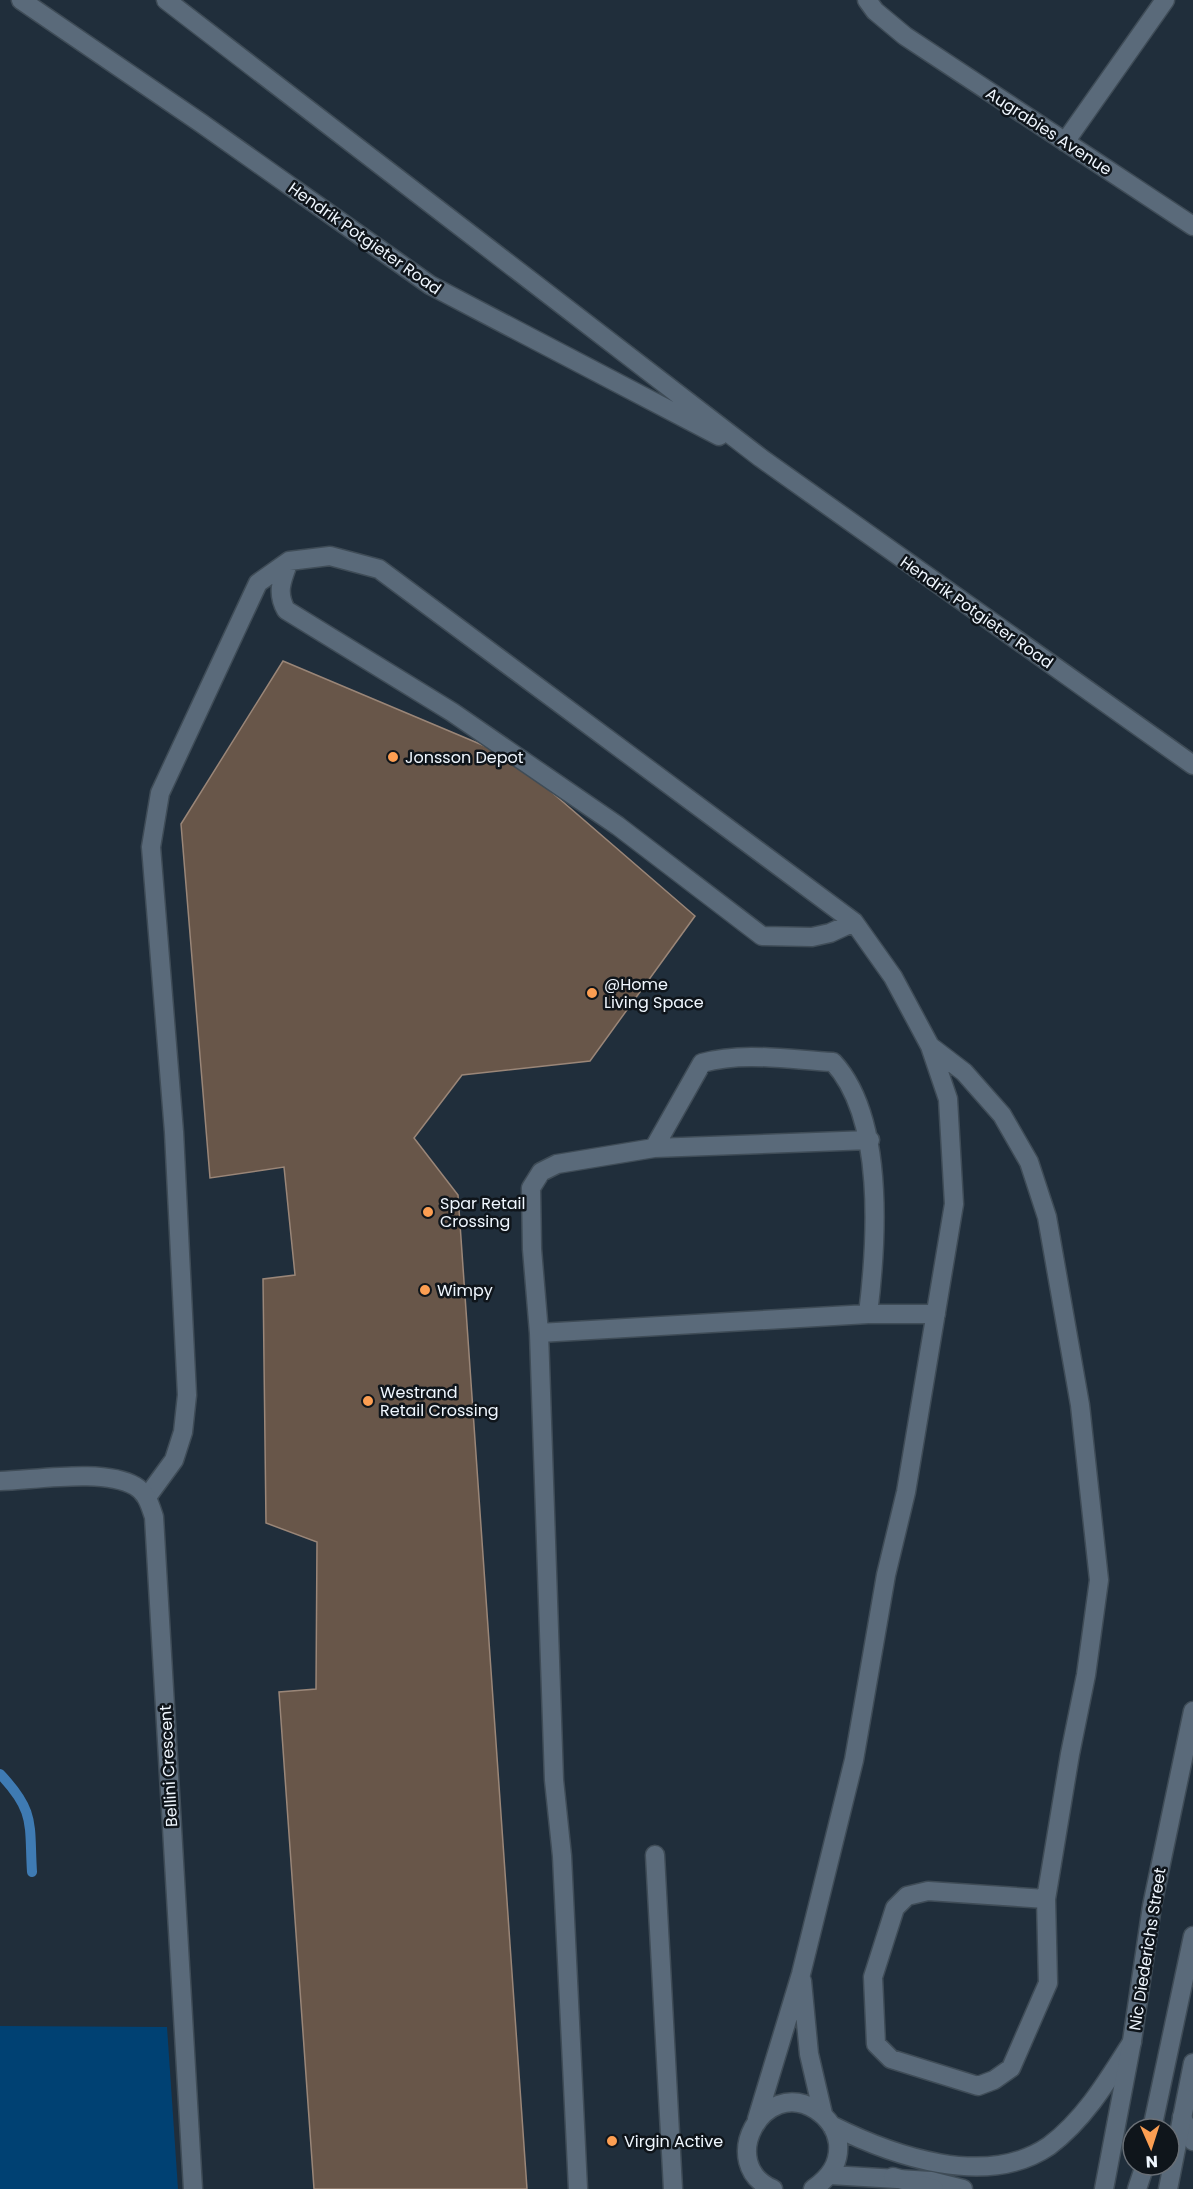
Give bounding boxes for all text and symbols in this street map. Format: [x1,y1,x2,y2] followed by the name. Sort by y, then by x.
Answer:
[981,82,1116,181] street label: Augrabies Avenue
[284,177,446,300] street label: Hendrik Potgieter Road
[896,551,1058,674] street label: Hendrik Potgieter Road
[405,746,524,769] place label: Jonsson Depot
[386,750,400,764] marker: Jonsson Depot
[604,973,704,1014] place label: @Home Living Space
[585,986,599,1000] marker: @Home Living Space
[440,1192,525,1233] place label: Spar Retail Crossing
[421,1205,435,1219] marker: Spar Retail Crossing
[437,1279,493,1302] place label: Wimpy
[418,1283,432,1297] marker: Wimpy
[380,1381,499,1422] place label: Westrand Retail Crossing
[361,1394,375,1408] marker: Westrand Retail Crossing
[154,1704,183,1828] street label: Bellini Crescent
[1123,1866,1172,2032] street label: Nic Diederichs Street
[1121,2117,1181,2177] north arrow
[624,2130,723,2153] place label: Virgin Active
[605,2134,619,2148] marker: Virgin Active
[1145,2150,1158,2173] text: N

